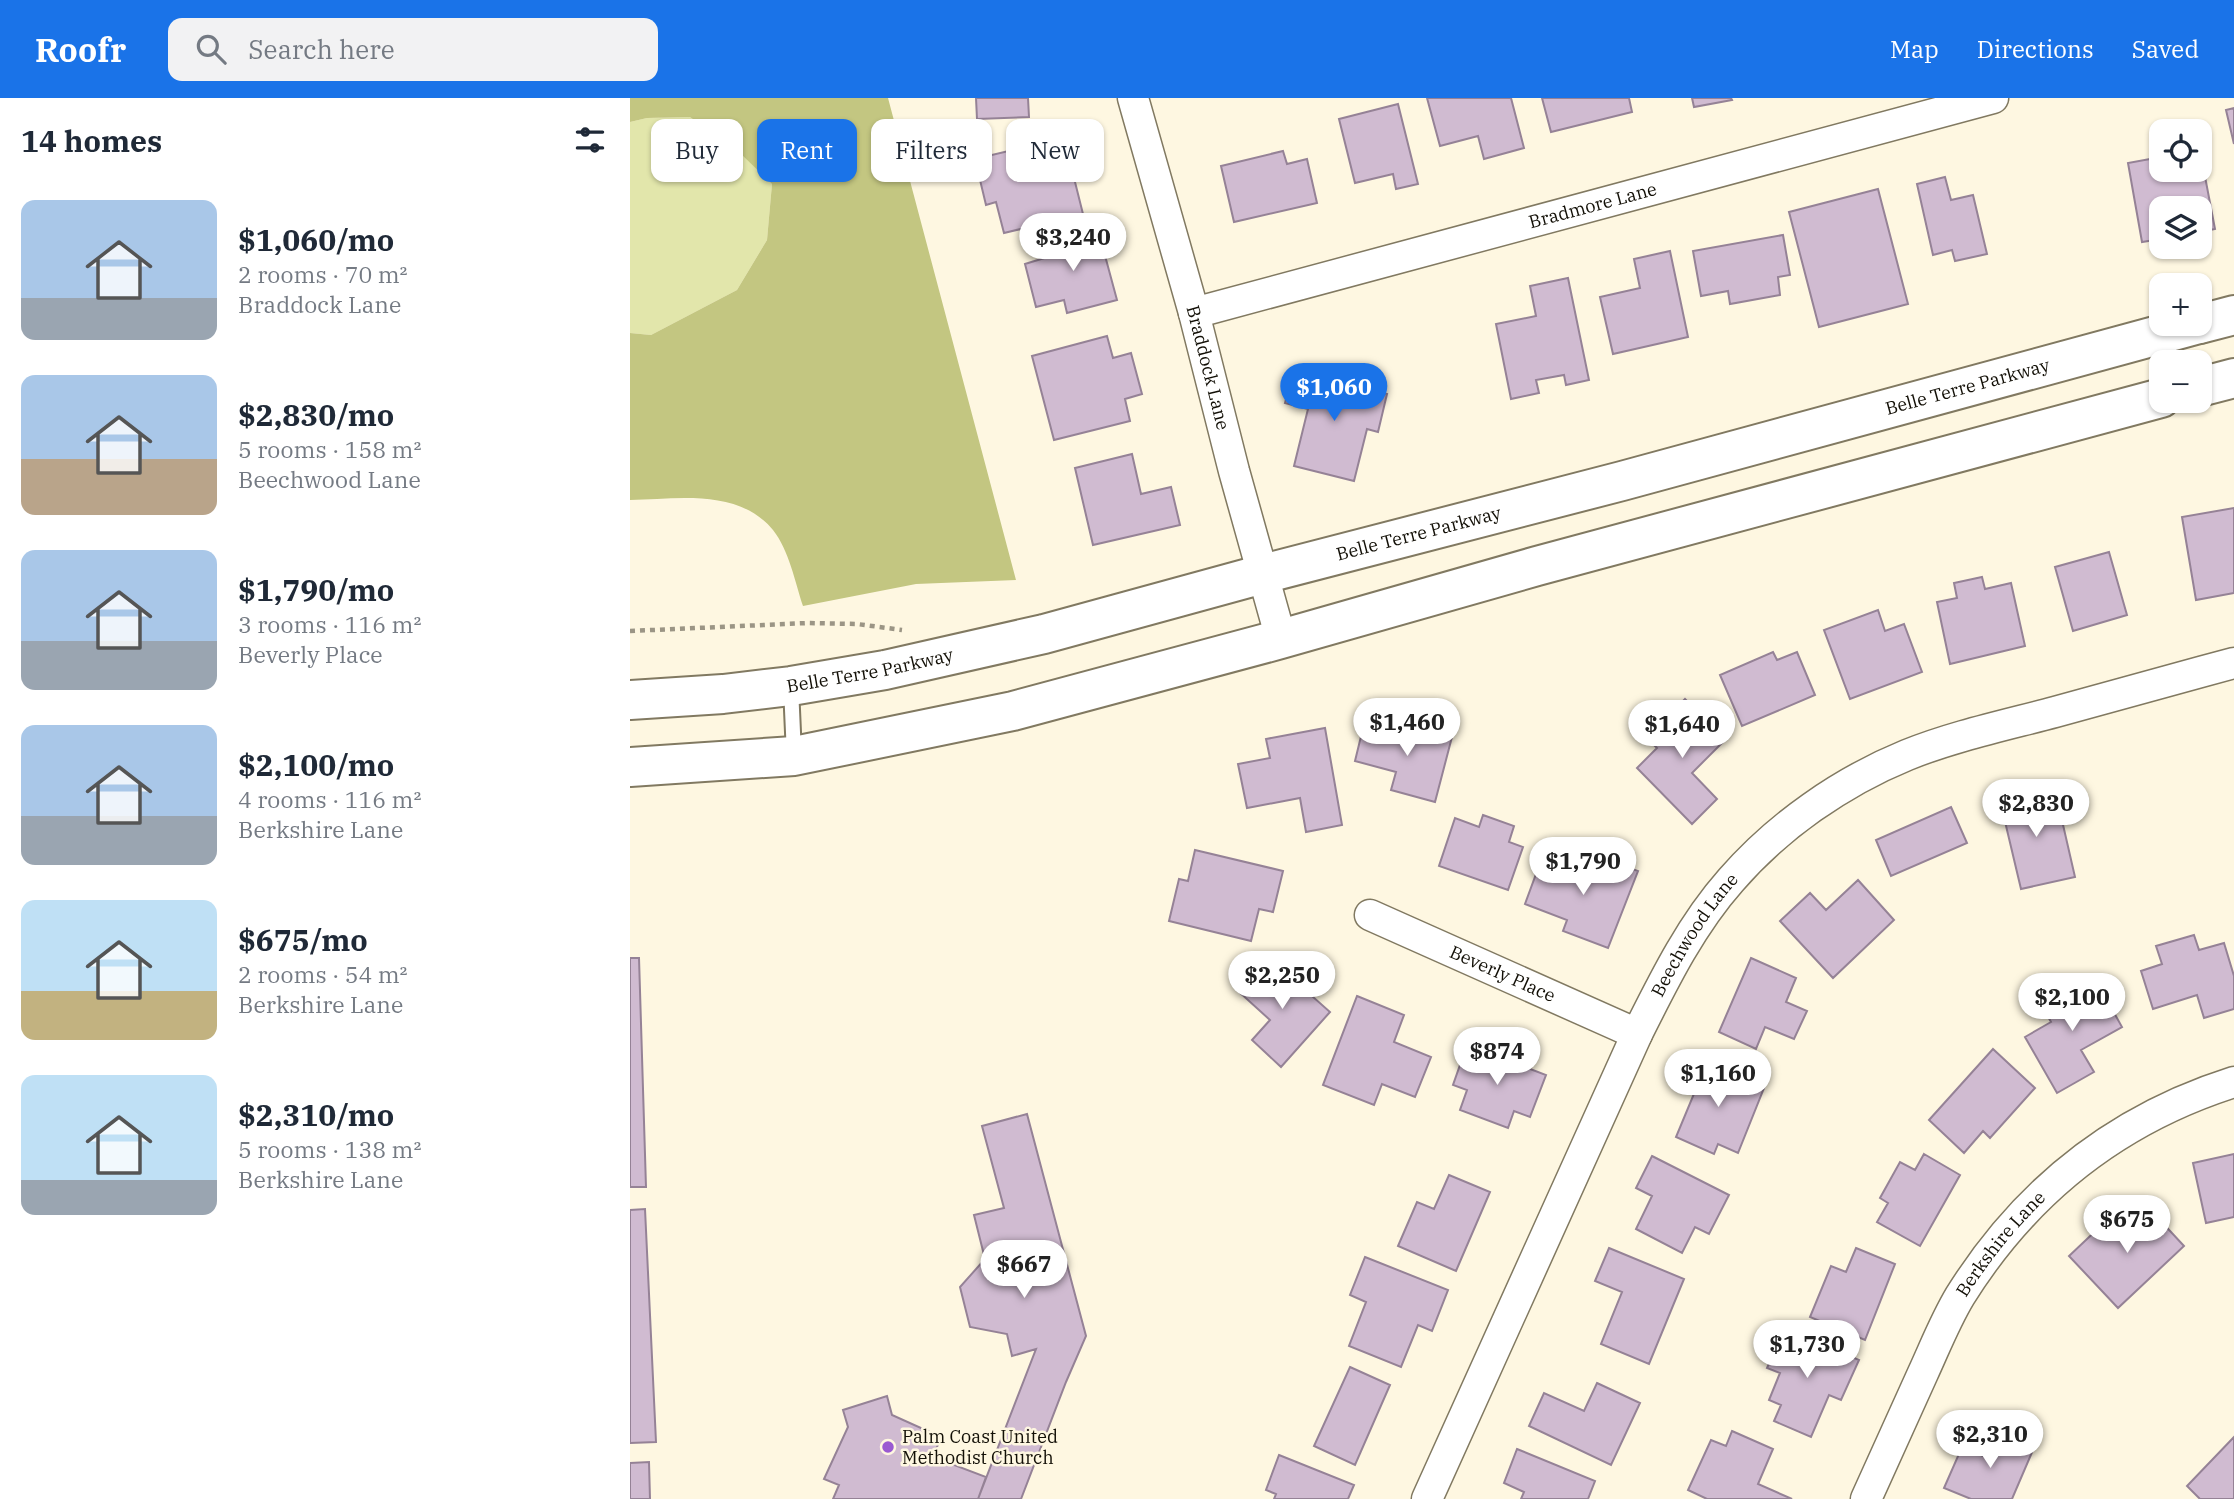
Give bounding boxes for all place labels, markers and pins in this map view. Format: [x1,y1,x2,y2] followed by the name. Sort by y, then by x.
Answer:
[1016,214,1130,273] pin: $3,240
[1277,364,1391,423] pin: $1,060
[1350,698,1464,758] pin: $1,460
[1625,700,1739,760] pin: $1,640
[1979,780,2093,839] pin: $2,830
[1526,838,1640,897] pin: $1,790
[1225,951,1339,1011] pin: $2,250
[2015,974,2129,1033] pin: $2,100
[1456,1028,1538,1087] pin: $874
[1661,1049,1775,1109] pin: $1,160
[2086,1196,2168,1255] pin: $675
[983,1240,1065,1300] pin: $667
[1750,1320,1864,1380] pin: $1,730
[1933,1410,2047,1470] pin: $2,310
[902,1425,1058,1469] place label: Palm Coast United Methodist Church
[880,1439,896,1455] marker: Palm Coast United Methodist Church

